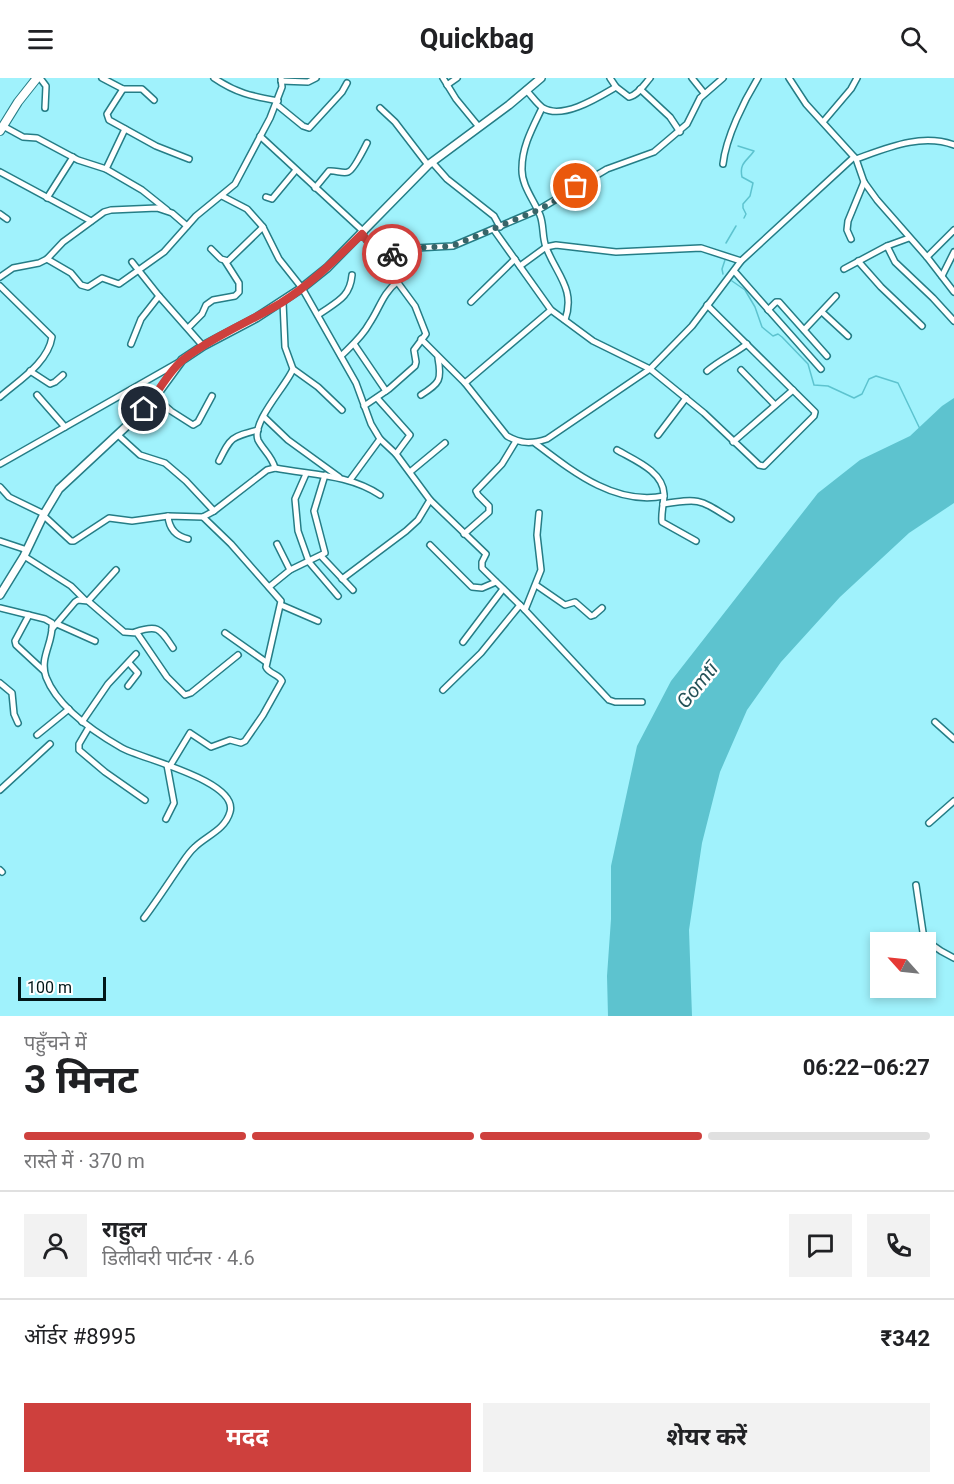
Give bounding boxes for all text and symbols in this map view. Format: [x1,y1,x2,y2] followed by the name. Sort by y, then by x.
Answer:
[24,23,57,56] icon: menu
[420,23,534,55] text: Quickbag
[897,23,930,56] icon: search
[550,160,601,211] pin
[559,169,592,202] icon: bag
[362,224,422,284] courier
[376,238,409,271] icon: bike
[118,383,169,434] pin
[127,392,160,425] icon: home
[671,655,725,713] water label: Gomtī
[870,932,936,998] north arrow
[870,932,936,998] map controls
[18,974,106,1002] scale bar
[27,978,72,997] text: 100 m
[24,1031,87,1055] text: पहुँचने में
[803,1055,930,1080] text: 06:22–06:27
[24,1057,138,1103] text: 3 मिनट
[24,1149,145,1173] text: रास्ते में · 370 m
[24,1214,87,1277] button: person
[789,1214,852,1277] button: chat
[867,1214,930,1277] button: phone
[102,1217,147,1242] text: राहुल
[102,1246,255,1270] text: डिलीवरी पार्टनर · 4.6
[24,1324,136,1349] text: ऑर्डर #8995
[881,1326,930,1351] text: ₹342
[24,1403,471,1472] button: मदद
[483,1403,930,1472] button: शेयर करें

